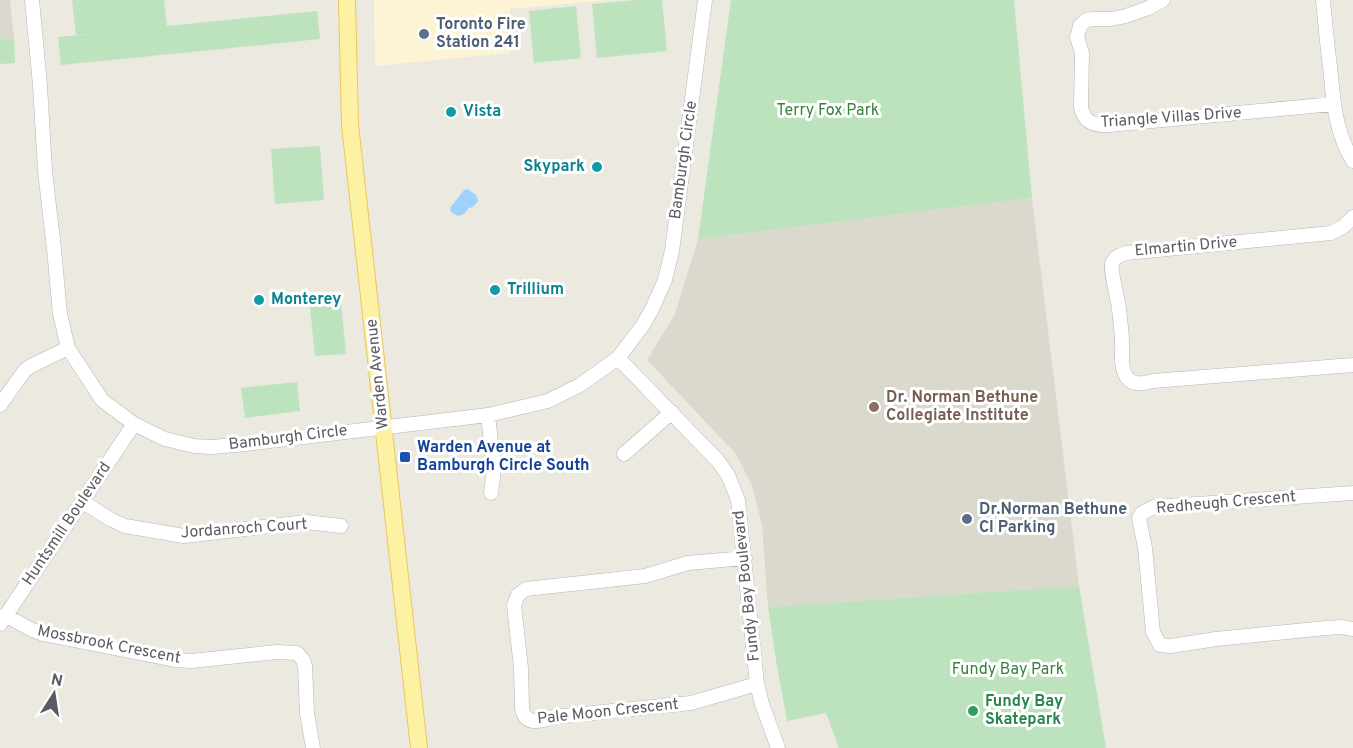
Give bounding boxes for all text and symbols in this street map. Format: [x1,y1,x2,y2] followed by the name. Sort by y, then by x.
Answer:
[436,15,526,53] place label: Toronto Fire Station 241
[417,27,431,41] marker: Toronto Fire Station 241
[666,99,702,221] street label: Bamburgh Circle
[777,101,879,121] park label: Terry Fox Park
[463,102,501,122] place label: Vista
[1100,103,1242,133] street label: Triangle Villas Drive
[444,105,458,119] marker: Vista
[523,157,585,177] place label: Skypark
[590,160,604,174] marker: Skypark
[1134,233,1238,261] street label: Elmartin Drive
[507,280,564,300] place label: Trillium
[488,283,502,297] marker: Trillium
[271,290,341,310] place label: Monterey
[252,293,266,307] marker: Monterey
[362,318,394,430] street label: Warden Avenue
[886,388,1038,426] place label: Dr. Norman Bethune Collegiate Institute
[867,400,881,414] marker: Dr. Norman Bethune Collegiate Institute
[227,421,349,455] street label: Bamburgh Circle
[417,438,590,476] place label: Warden Avenue at Bamburgh Circle South
[398,450,412,464] marker: Warden Avenue at Bamburgh Circle South
[18,458,116,590] street label: Huntsmill Boulevard
[1155,487,1297,519] street label: Redheugh Crescent
[979,500,1127,538] place label: Dr.Norman Bethune CI Parking
[729,510,765,662] street label: Fundy Bay Boulevard
[960,512,974,526] marker: Dr.Norman Bethune CI Parking
[180,515,308,543] street label: Jordanroch Court
[36,621,182,669] street label: Mossbrook Crescent
[952,660,1064,680] park label: Fundy Bay Park
[24,664,84,724] north arrow
[49,670,64,692] text: N
[985,692,1063,730] place label: Fundy Bay Skatepark
[536,695,680,729] street label: Pale Moon Crescent
[966,704,980,718] marker: Fundy Bay Skatepark

